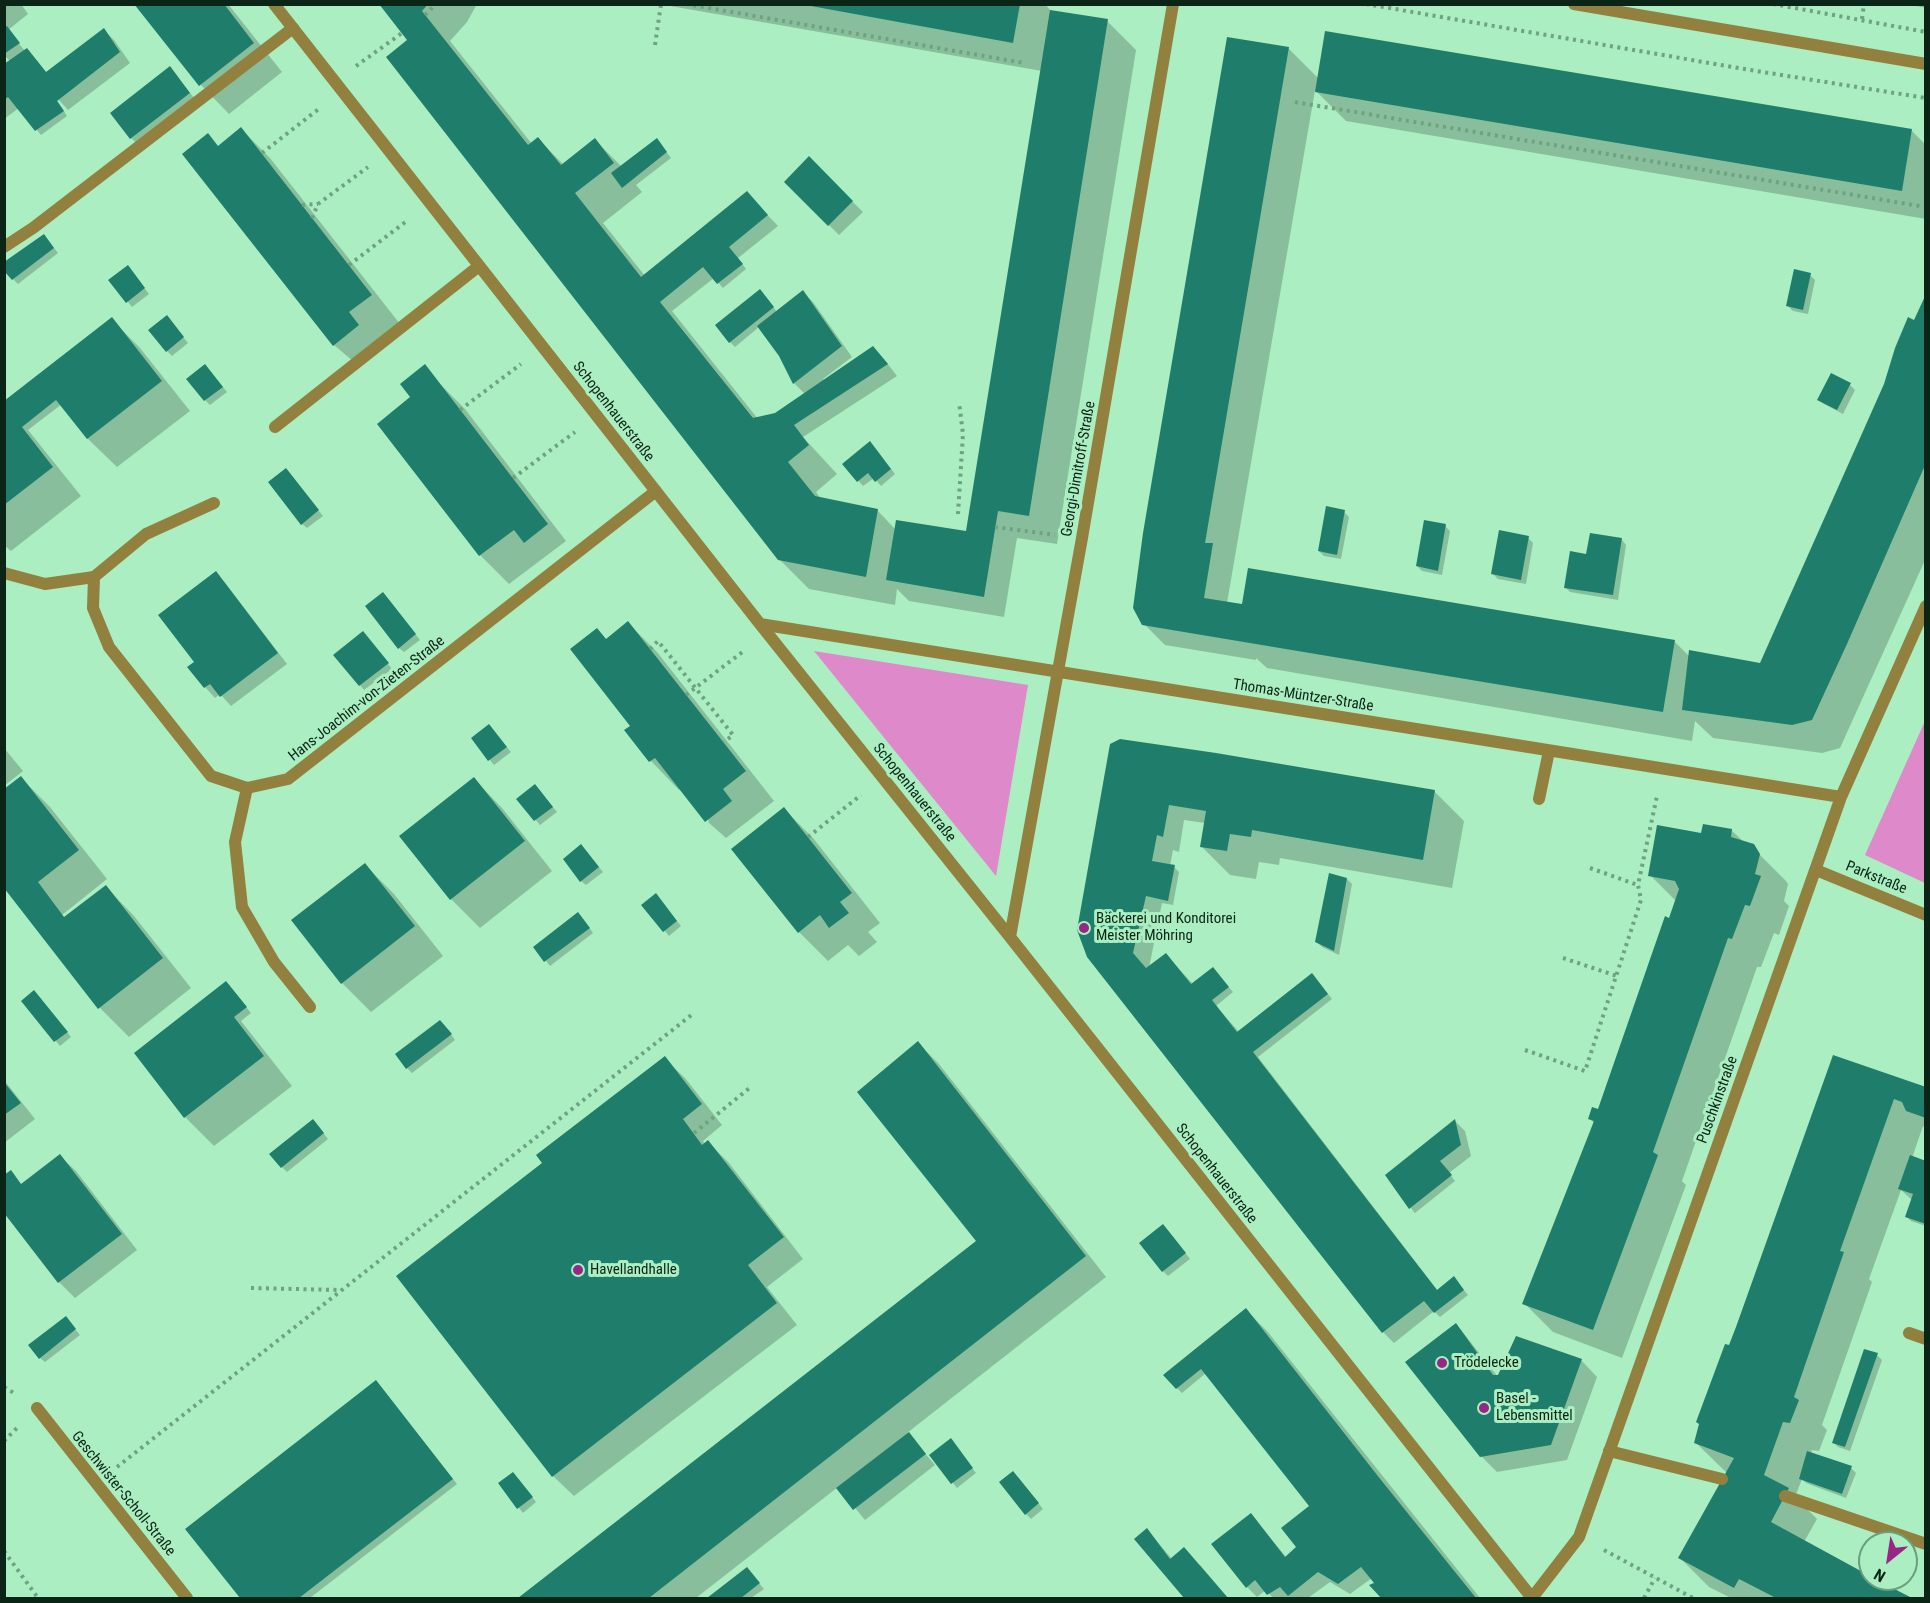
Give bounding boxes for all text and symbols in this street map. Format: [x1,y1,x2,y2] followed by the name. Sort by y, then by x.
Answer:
[568,358,658,466] street label: Schopenhauerstraße
[1058,400,1100,538] street label: Georgi-Dimitroff-Straße
[285,632,449,766] street label: Hans-Joachim-von-Zieten-Straße
[1231,676,1375,716] street label: Thomas-Müntzer-Straße
[869,740,959,846] street label: Schopenhauerstraße
[1843,858,1909,898] street label: Parkstraße
[1096,910,1236,945] place label: Bäckerei und Konditorei Meister Möhring
[1077,921,1091,935] marker: Bäckerei und Konditorei Meister Möhring
[1694,1054,1742,1146] street label: Puschkinstraße
[1171,1120,1261,1228] street label: Schopenhauerstraße
[590,1261,677,1279] place label: Havellandhalle
[571,1263,585,1277] marker: Havellandhalle
[1454,1354,1519,1372] place label: Trödelecke
[1435,1356,1449,1370] marker: Trödelecke
[1496,1390,1573,1425] place label: Basel - Lebensmittel
[1477,1401,1491,1415] marker: Basel - Lebensmittel
[67,1428,179,1560] street label: Geschwister-Scholl-Straße
[1858,1531,1918,1591] north arrow
[1871,1565,1889,1586] text: N

